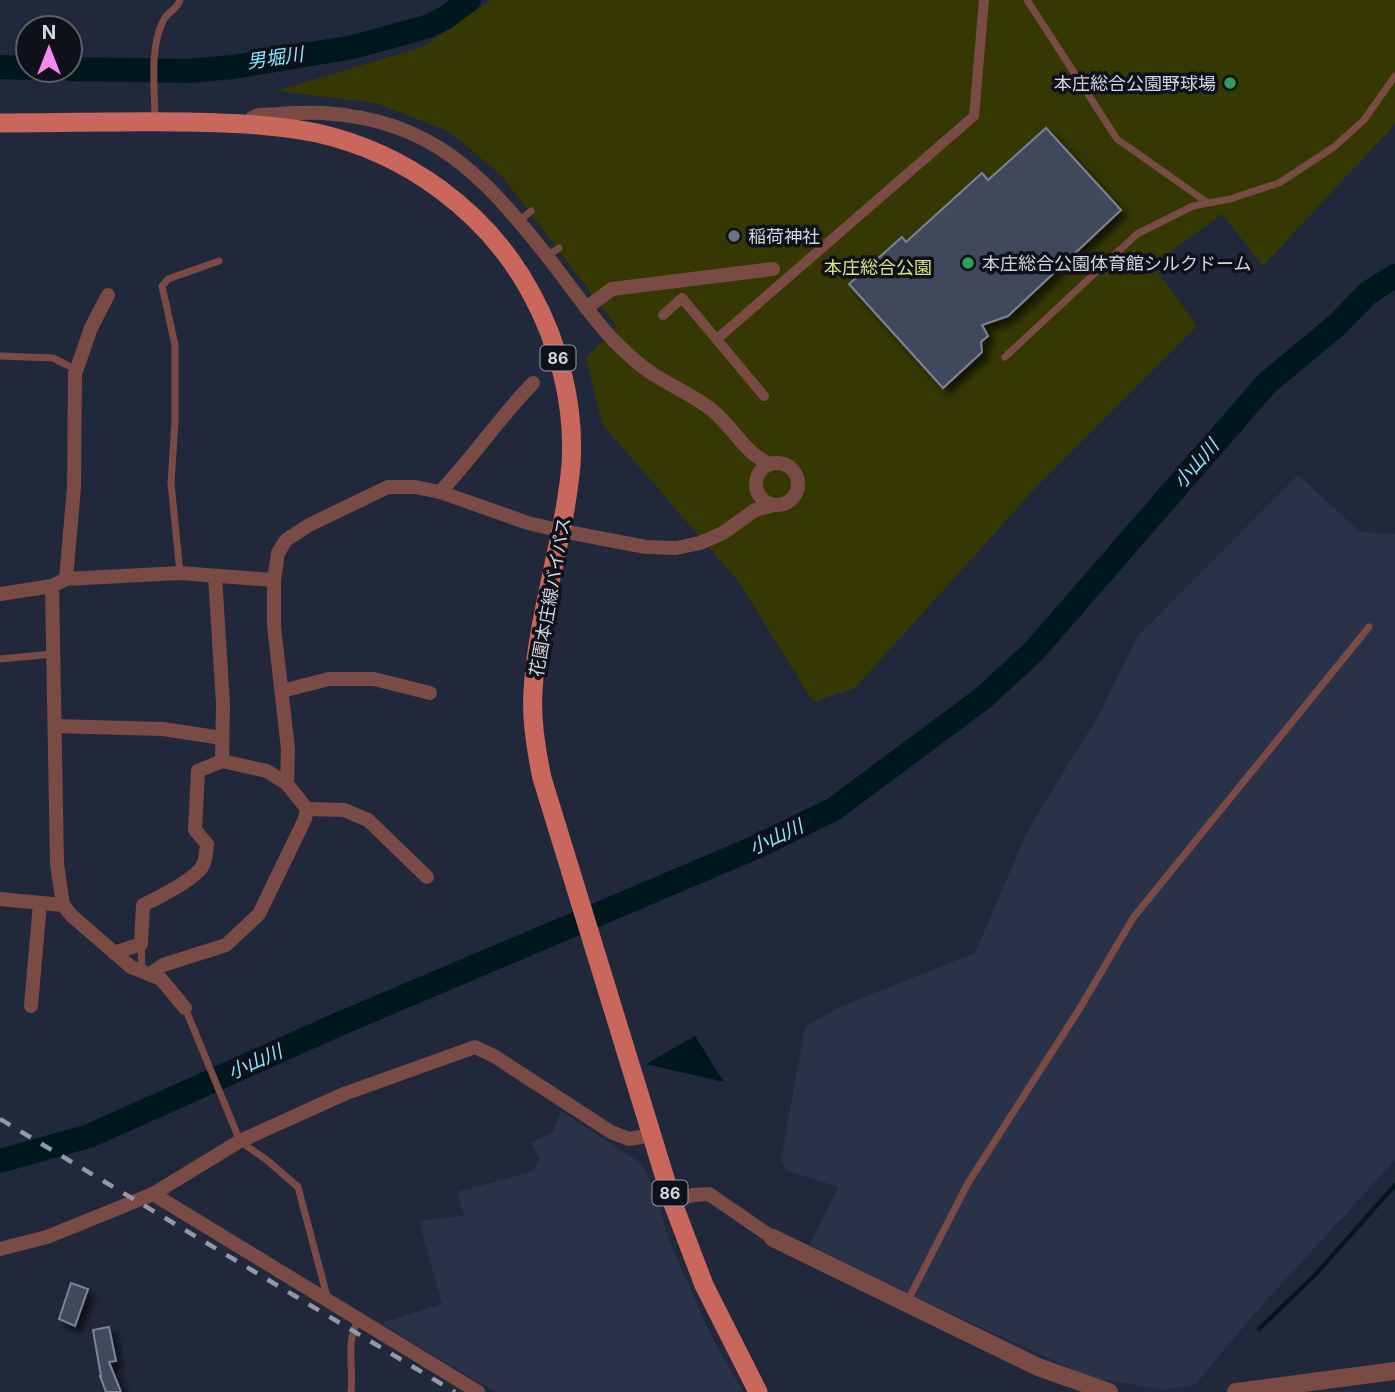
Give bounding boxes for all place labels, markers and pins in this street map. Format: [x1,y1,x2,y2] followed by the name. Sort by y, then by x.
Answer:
[1054,73,1216,94] place label: 本庄総合公園野球場
[1222,75,1238,91] marker: 本庄総合公園野球場
[748,226,820,247] place label: 稲荷神社
[726,228,742,244] marker: 稲荷神社
[982,253,1251,274] place label: 本庄総合公園体育館シルクドーム
[960,255,976,271] marker: 本庄総合公園体育館シルクドーム

